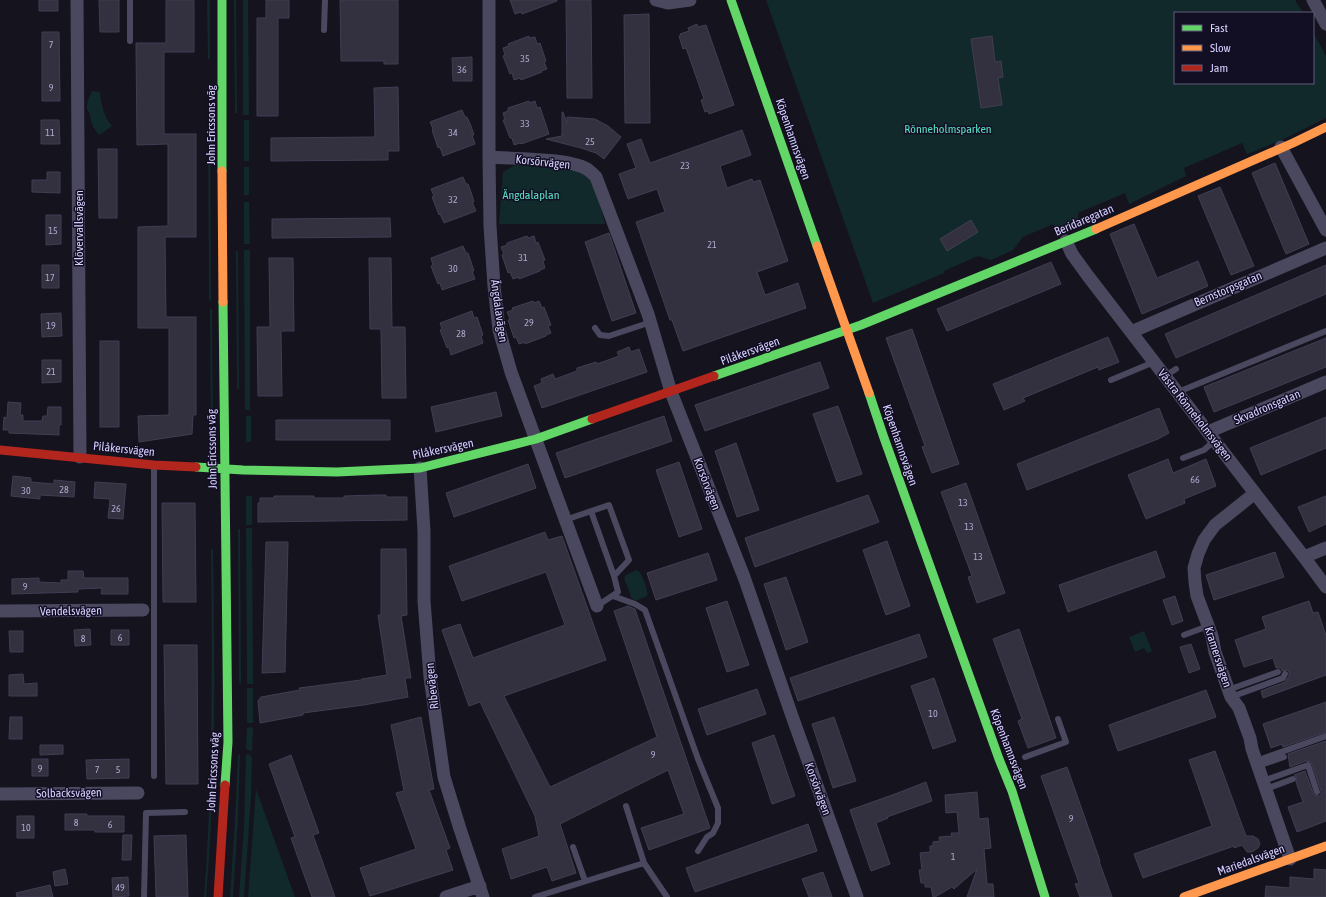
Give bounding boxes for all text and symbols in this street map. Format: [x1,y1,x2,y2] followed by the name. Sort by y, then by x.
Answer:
[1174,12,1314,84] legend
[1210,21,1228,35] text: Fast
[49,39,54,50] house number: 7
[1210,41,1231,55] text: Slow
[520,53,530,64] house number: 35
[1210,61,1228,75] text: Jam
[457,64,467,75] house number: 36
[49,82,54,93] house number: 9
[204,84,218,165] street label: John Ericssons väg
[773,97,813,181] street label: Köpenhamnsvägen
[520,118,530,129] house number: 33
[904,122,992,136] park label: Rönneholmsparken
[45,127,55,138] house number: 11
[448,127,458,138] house number: 34
[585,136,595,147] house number: 25
[515,152,571,172] street label: Korsörvägen
[680,160,690,171] house number: 23
[503,188,559,202] park label: Ängdalaplan
[72,190,86,266] street label: Klövervallsvägen
[448,194,458,205] house number: 32
[1052,201,1116,239] street label: Beridaregatan
[48,225,58,236] house number: 15
[707,239,717,250] house number: 21
[518,252,528,263] house number: 31
[448,263,458,274] house number: 30
[1192,268,1264,310] street label: Bernstorpsgatan
[45,272,55,283] house number: 17
[488,279,510,343] street label: Ängdalavägen
[524,317,534,328] house number: 29
[46,320,56,331] house number: 19
[456,328,466,339] house number: 28
[718,334,782,368] street label: Pilåkersvägen
[46,366,56,377] house number: 21
[1155,367,1235,463] street label: Västra Rönneholmsvägen
[1232,387,1302,427] street label: Skvadronsgatan
[880,403,920,487] street label: Köpenhamnsvägen
[204,408,220,489] street label: John Ericssons väg
[411,436,475,462] street label: Pilåkersvägen
[92,439,156,459] street label: Pilåkersvägen
[691,456,723,512] street label: Korsörvägen
[1190,474,1200,485] house number: 66
[59,484,69,495] house number: 28
[21,485,31,496] house number: 30
[958,497,968,508] house number: 13
[111,503,121,514] house number: 26
[964,521,974,532] house number: 13
[973,551,983,562] house number: 13
[23,581,28,592] house number: 9
[40,603,102,619] street label: Vendelsvägen
[1202,625,1234,689] street label: Kramersvägen
[118,632,123,643] house number: 6
[81,633,86,644] house number: 8
[423,662,441,710] street label: Ribevägen
[987,707,1031,791] street label: Köpenhamnsvägen
[928,708,938,719] house number: 10
[204,731,222,812] street label: John Ericssons väg
[651,749,656,760] house number: 9
[802,761,834,817] street label: Korsörvägen
[38,763,43,774] house number: 9
[95,764,100,775] house number: 7
[116,764,121,775] house number: 5
[36,785,102,801] street label: Solbacksvägen
[1069,813,1074,824] house number: 9
[74,817,79,828] house number: 8
[108,819,113,830] house number: 6
[21,822,31,833] house number: 10
[1215,841,1287,879] street label: Mariedalsvägen
[951,851,956,862] house number: 1
[115,882,125,893] house number: 49

